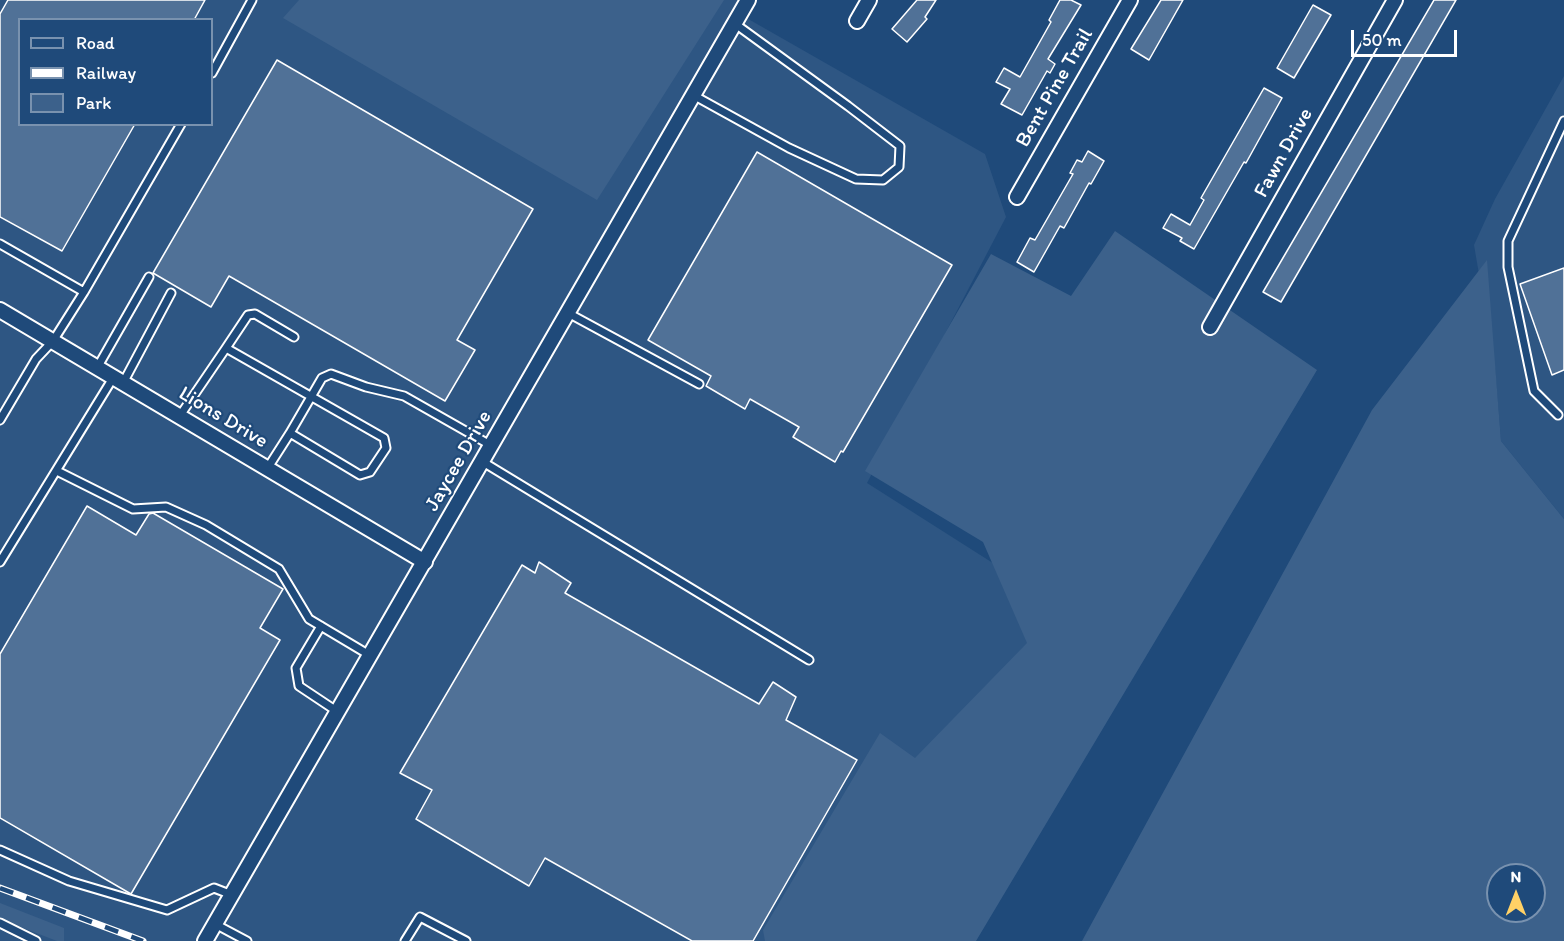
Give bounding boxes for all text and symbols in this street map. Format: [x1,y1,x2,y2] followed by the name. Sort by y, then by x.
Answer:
[18,18,213,126] legend
[1354,18,1460,56] scale bar
[1011,24,1099,152] street label: Bent Pine Trail
[1362,29,1402,51] text: 50 m
[76,32,115,54] text: Road
[76,62,136,84] text: Railway
[76,92,111,114] text: Park
[1249,104,1319,202] street label: Fawn Drive
[174,381,272,455] street label: Lions Drive
[420,406,498,516] street label: Jaycee Drive
[1486,863,1546,923] north arrow
[1511,867,1521,886] text: N

